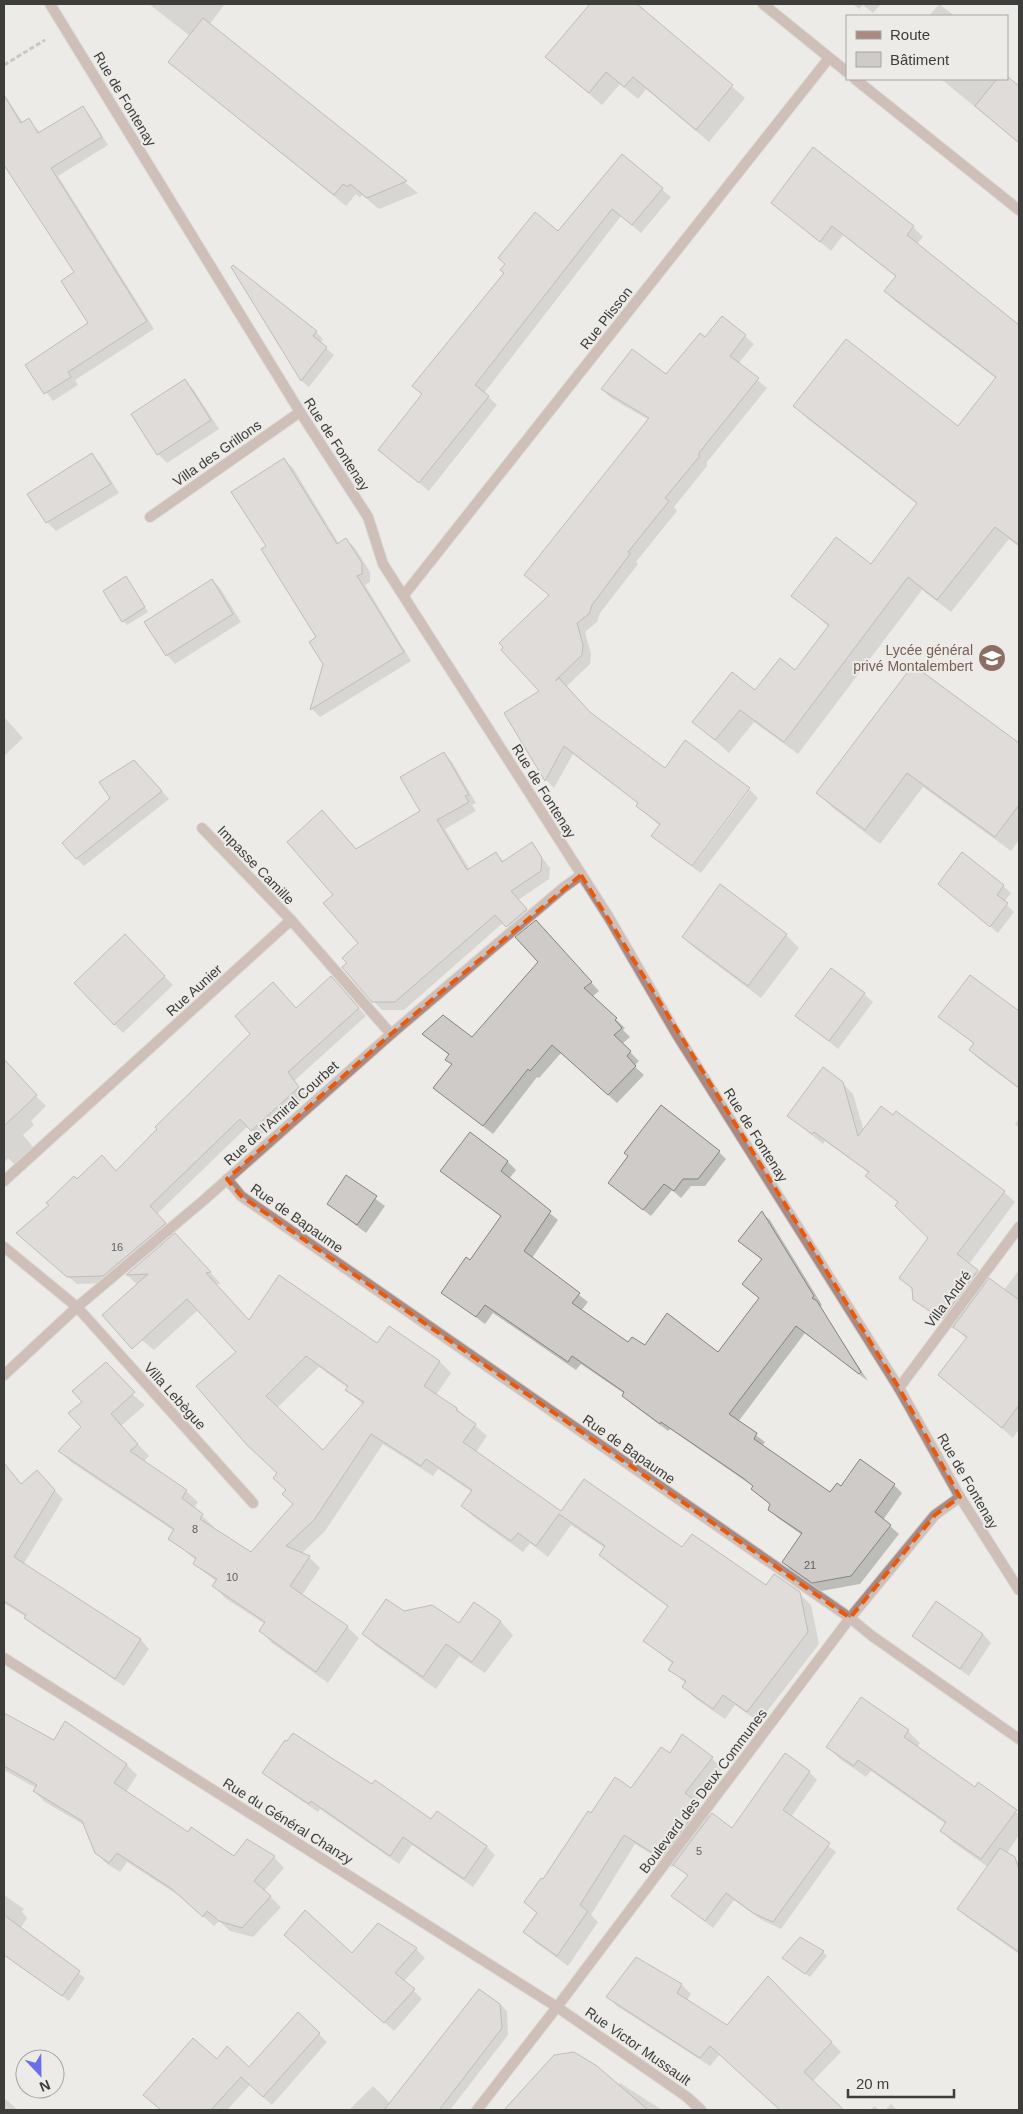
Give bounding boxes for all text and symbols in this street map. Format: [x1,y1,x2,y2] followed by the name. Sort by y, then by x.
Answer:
[846,15,1008,80] legend
[890,26,930,43] text: Route
[90,49,160,149] street label: Rue de Fontenay
[890,51,950,68] text: Bâtiment
[577,284,635,352] street label: Rue Plisson
[301,395,373,493] street label: Rue de Fontenay
[170,417,264,489] street label: Villa des Grillons
[853,642,973,674] place label: Lycée général privé Montalembert
[977,643,1007,673] school or university icon: Lycée général privé Montalembert
[509,741,579,841] street label: Rue de Fontenay
[214,822,298,908] street label: Impasse Camille
[163,961,225,1019] street label: Rue Aunier
[221,1057,341,1169] street label: Rue de l'Amiral Courbet
[721,1085,791,1185] street label: Rue de Fontenay
[248,1180,346,1256] street label: Rue de Bapaume
[111,1241,123,1253] house number: 16
[922,1267,975,1330] street label: Villa André
[141,1359,209,1433] street label: Villa Lebègue
[580,1411,678,1487] street label: Rue de Bapaume
[934,1430,1002,1532] street label: Rue de Fontenay
[192,1523,198,1535] house number: 8
[804,1559,816,1571] house number: 21
[226,1571,238,1583] house number: 10
[636,1706,770,1876] street label: Boulevard des Deux Communes
[220,1774,356,1868] street label: Rue du Général Chanzy
[696,1845,702,1857] house number: 5
[582,2004,694,2088] street label: Rue Victor Mussault
[15,2049,65,2099] north arrow
[848,2066,954,2098] scale bar
[856,2075,889,2092] text: 20 m
[37,2077,53,2095] text: N

